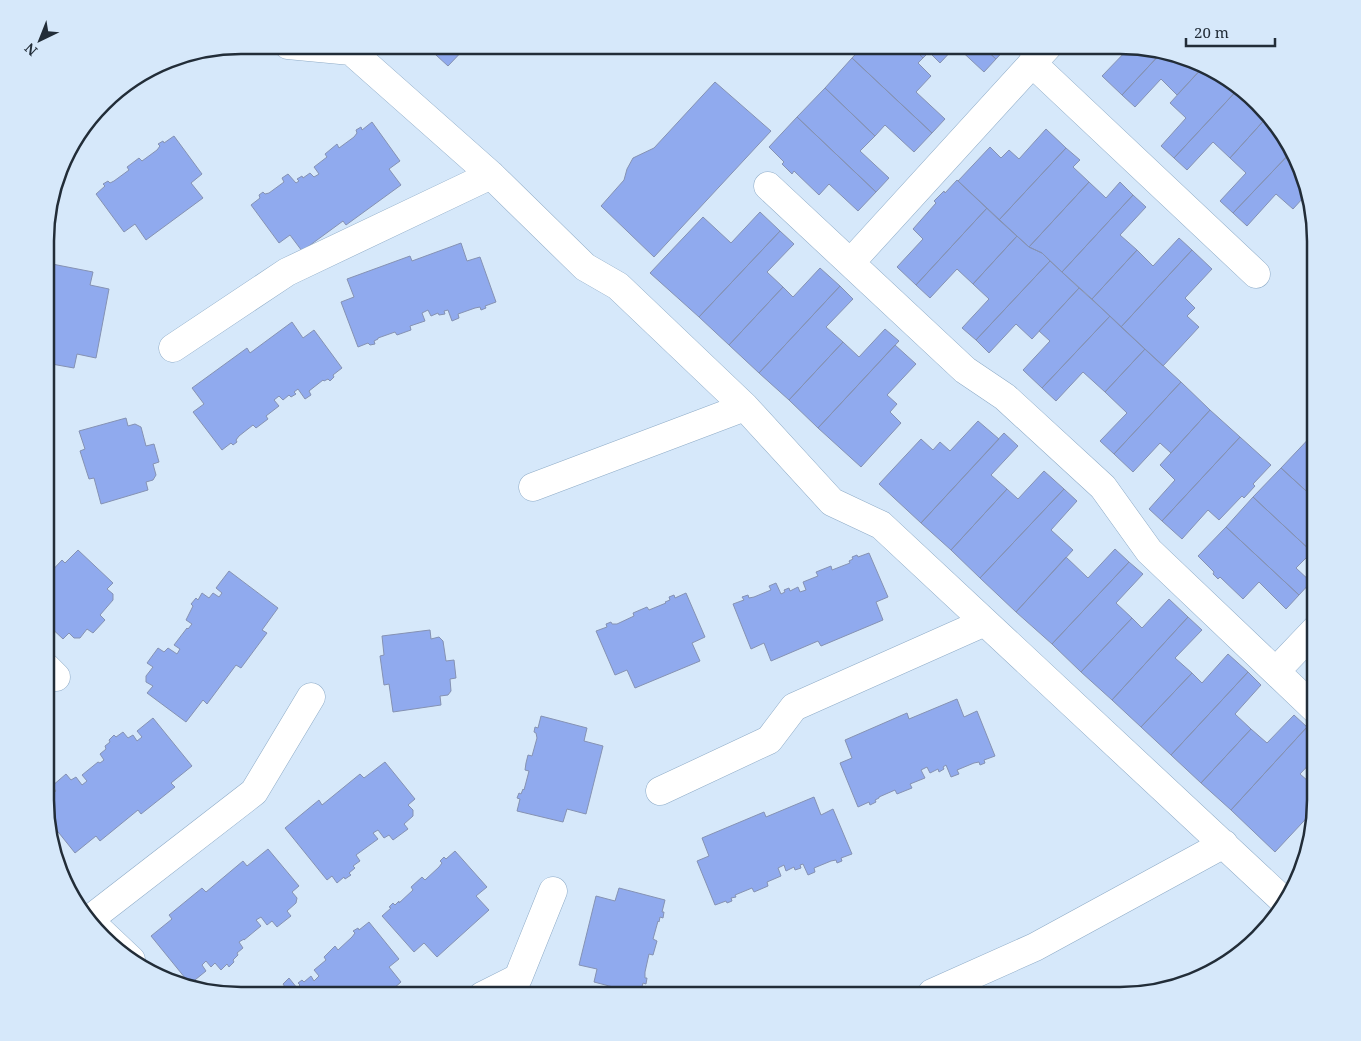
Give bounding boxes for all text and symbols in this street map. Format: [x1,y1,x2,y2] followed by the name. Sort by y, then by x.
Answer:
[15,15,65,65] north arrow
[1186,15,1275,47] scale bar
[1194,22,1229,42] text: 20 m
[20,39,41,61] text: N

